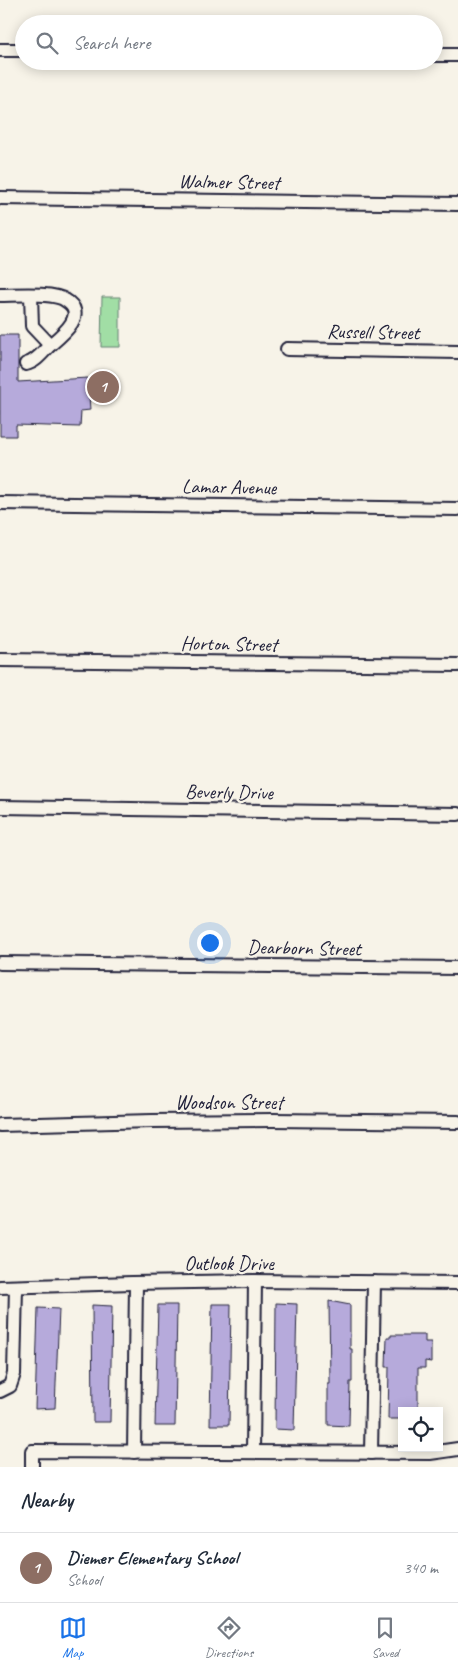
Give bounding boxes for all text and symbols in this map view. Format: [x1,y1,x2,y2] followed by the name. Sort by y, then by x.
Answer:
[15,15,443,70] search box
[33,29,61,57] icon: search
[73,31,150,55] text: Search here
[178,169,283,195] street label: Walmer Street
[327,319,422,345] street label: Russell Street
[87,368,119,406] pin: 1
[182,474,278,500] street label: Lamar Avenue
[180,631,281,657] street label: Horton Street
[185,779,275,805] street label: Beverly Drive
[197,930,223,956] your location
[247,935,363,962] street label: Dearborn Street
[175,1090,286,1115] street label: Woodson Street
[184,1251,275,1276] street label: Outlook Drive
[398,1407,443,1452] map controls
[398,1407,443,1452] button: locate
[20,1487,73,1513] text: Nearby
[67,1546,238,1570] text: Diemer Elementary School
[32,1558,40,1578] text: 1
[404,1558,438,1578] text: 340 m
[67,1570,101,1590] text: School
[59,1614,87,1661] tab: Map
[205,1614,253,1661] tab: Directions
[371,1614,399,1661] tab: Saved

